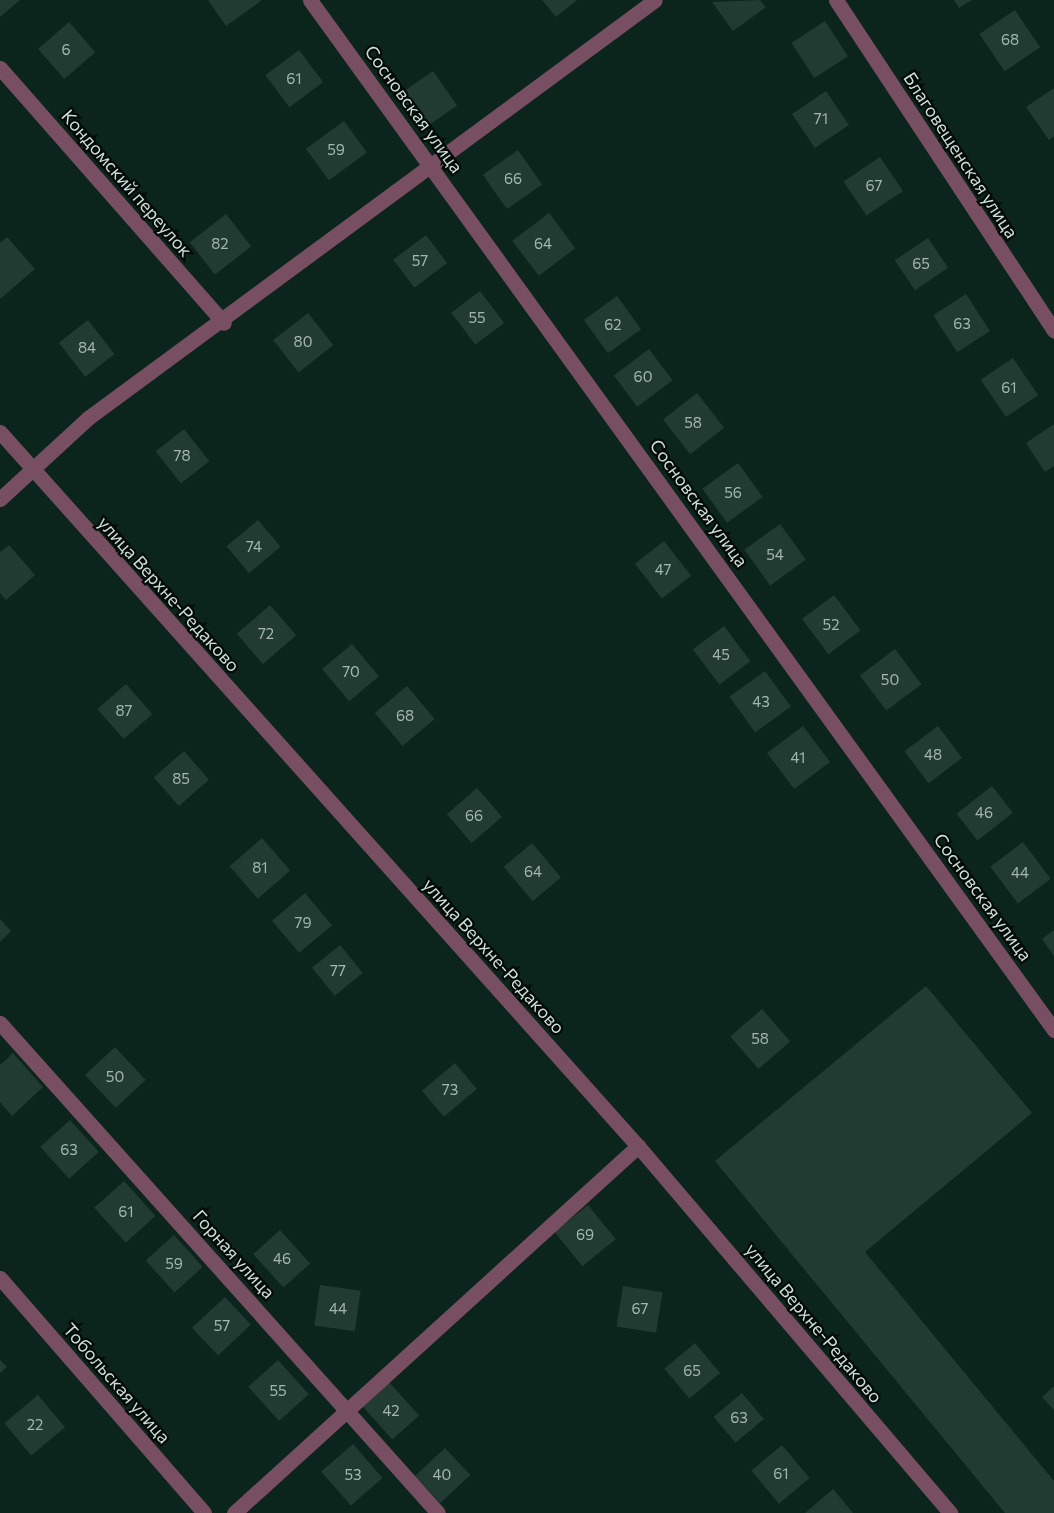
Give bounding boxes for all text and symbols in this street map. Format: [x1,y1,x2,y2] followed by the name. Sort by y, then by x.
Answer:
[1001,31,1019,49] house number: 68
[61,41,71,59] house number: 6
[360,41,468,177] street label: Сосновская улица
[899,68,1023,242] street label: Благовещенская улица
[286,70,302,88] house number: 61
[57,105,197,261] street label: Кондомский переулок
[814,110,828,128] house number: 71
[327,141,345,159] house number: 59
[504,170,522,188] house number: 66
[866,177,882,195] house number: 67
[211,235,229,253] house number: 82
[534,235,552,253] house number: 64
[412,252,428,270] house number: 57
[912,255,930,273] house number: 65
[468,309,486,327] house number: 55
[953,315,971,333] house number: 63
[604,316,622,334] house number: 62
[294,333,312,351] house number: 80
[78,339,96,357] house number: 84
[634,368,652,386] house number: 60
[1001,379,1017,397] house number: 61
[684,414,702,432] house number: 58
[645,435,753,571] street label: Сосновская улица
[174,447,190,465] house number: 78
[724,484,742,502] house number: 56
[94,512,244,676] street label: улица Верхне-Редаково
[246,538,262,556] house number: 74
[766,546,784,564] house number: 54
[655,561,671,579] house number: 47
[823,616,839,634] house number: 52
[258,625,274,643] house number: 72
[712,646,730,664] house number: 45
[342,663,360,681] house number: 70
[881,671,899,689] house number: 50
[752,693,770,711] house number: 43
[116,702,132,720] house number: 87
[396,707,414,725] house number: 68
[924,746,942,764] house number: 48
[791,749,805,767] house number: 41
[172,770,190,788] house number: 85
[975,804,993,822] house number: 46
[465,807,483,825] house number: 66
[929,829,1037,965] street label: Сосновская улица
[252,859,268,877] house number: 81
[524,863,542,881] house number: 64
[1011,864,1029,882] house number: 44
[419,874,569,1038] street label: улица Верхне-Редаково
[295,914,311,932] house number: 79
[330,962,346,980] house number: 77
[751,1030,769,1048] house number: 58
[106,1068,124,1086] house number: 50
[442,1081,458,1099] house number: 73
[60,1141,78,1159] house number: 63
[118,1203,134,1221] house number: 61
[189,1205,279,1303] street label: Горная улица
[576,1226,594,1244] house number: 69
[741,1239,887,1407] street label: улица Верхне-Редаково
[273,1250,291,1268] house number: 46
[165,1255,183,1273] house number: 59
[329,1300,347,1318] house number: 44
[632,1300,648,1318] house number: 67
[214,1317,230,1335] house number: 57
[59,1319,175,1447] street label: Тобольская улица
[683,1362,701,1380] house number: 65
[269,1382,287,1400] house number: 55
[382,1402,400,1420] house number: 42
[730,1409,748,1427] house number: 63
[27,1416,43,1434] house number: 22
[773,1465,789,1483] house number: 61
[344,1466,362,1484] house number: 53
[433,1466,451,1484] house number: 40

